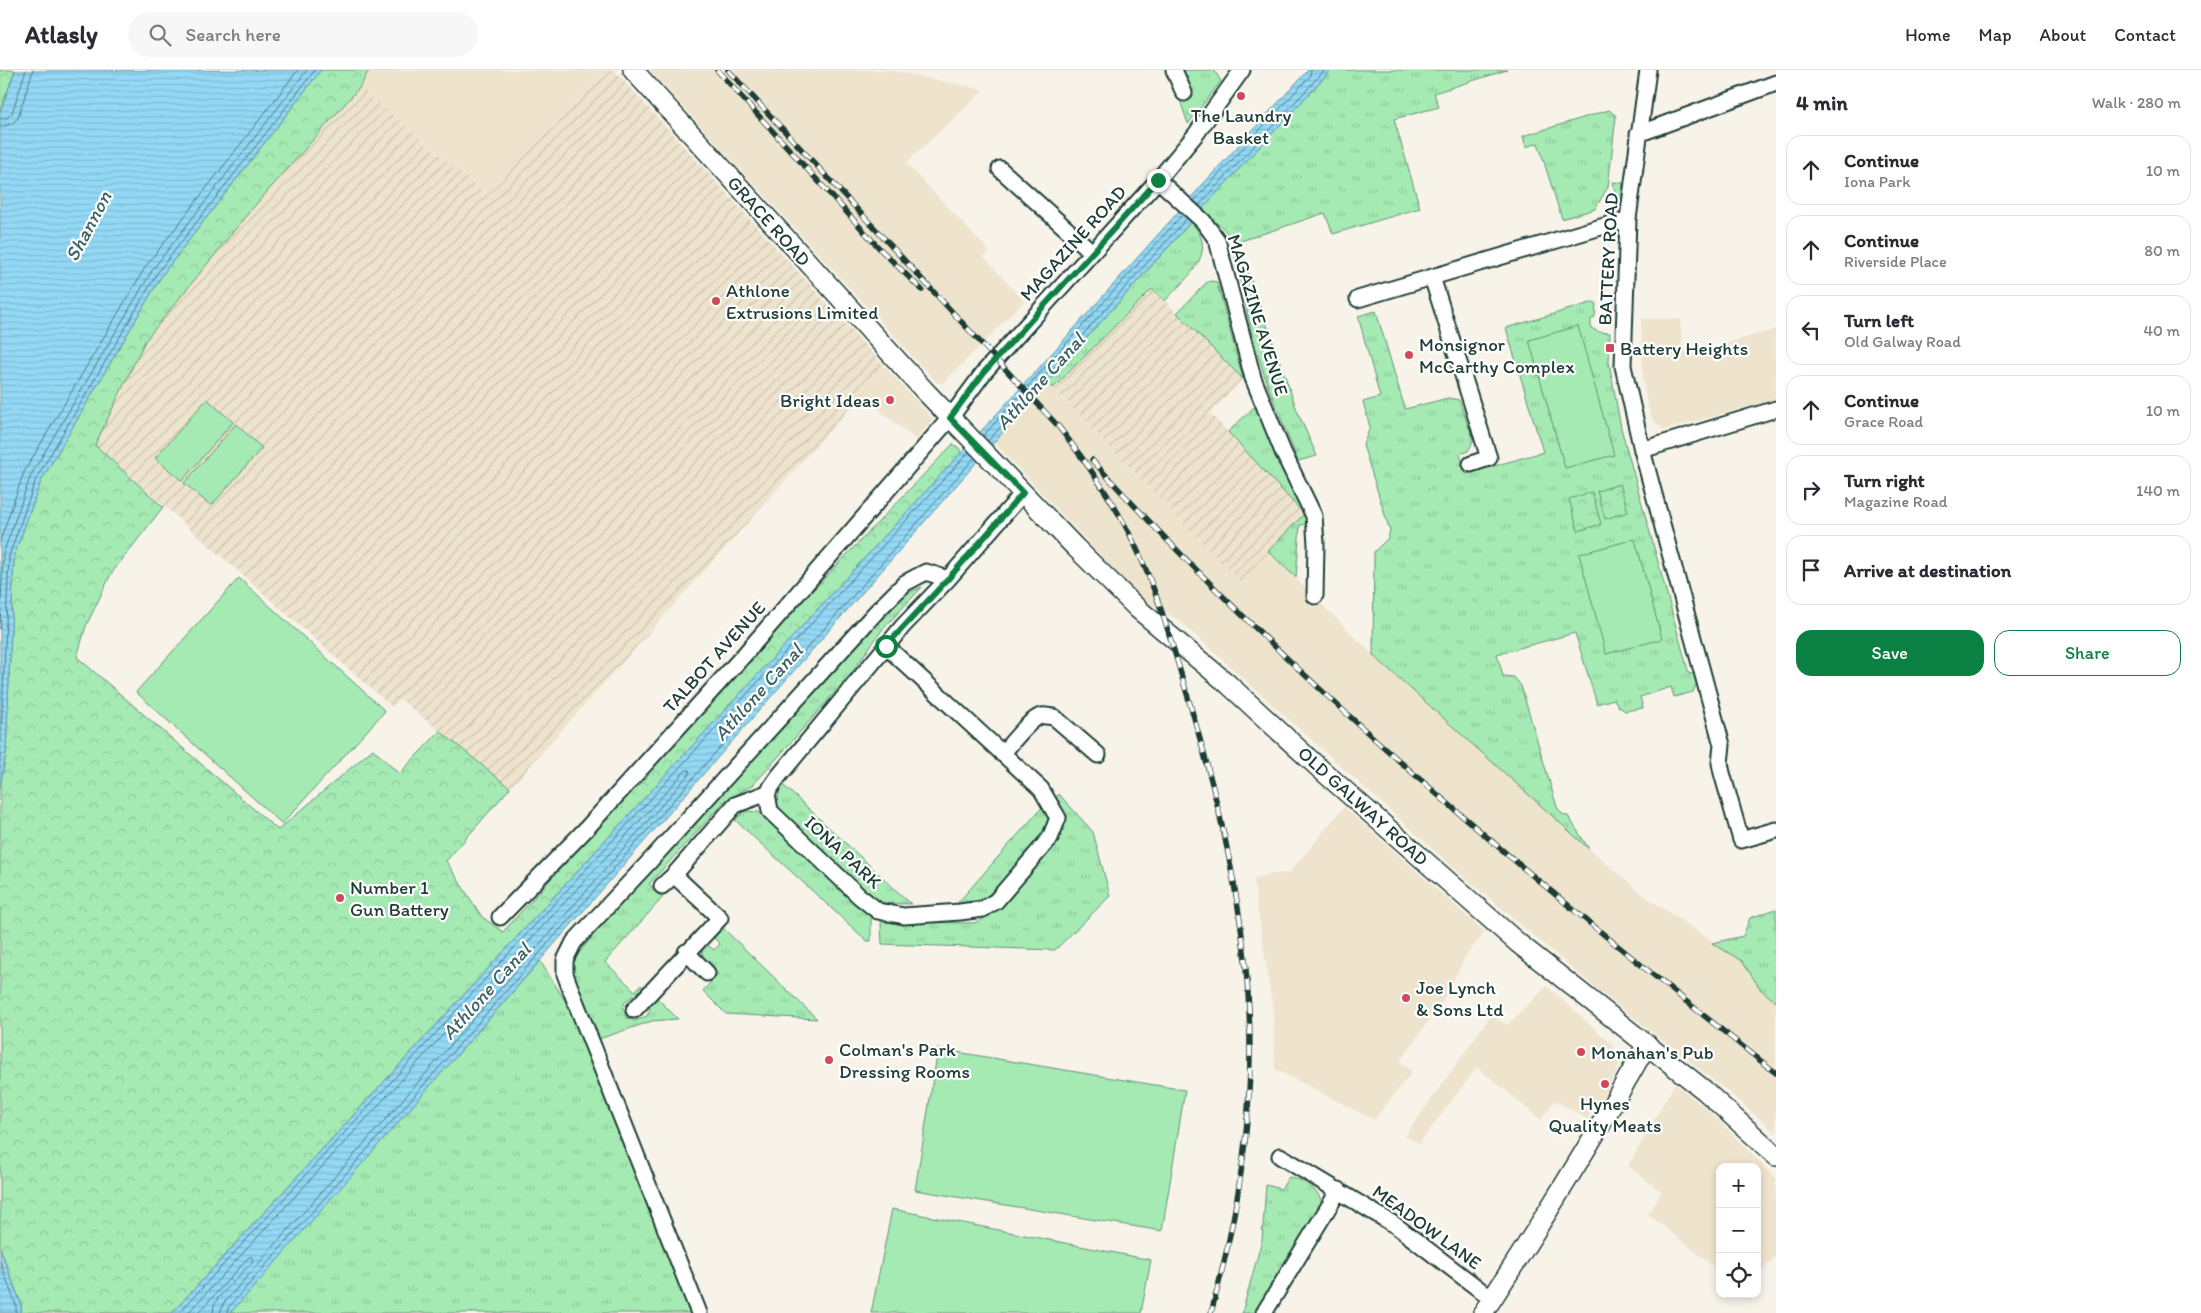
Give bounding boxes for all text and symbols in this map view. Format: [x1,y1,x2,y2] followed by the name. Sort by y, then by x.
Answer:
[128,12,478,57] search box
[25,20,98,49] text: Atlasly
[146,21,174,49] icon: search
[186,23,281,46] text: Search here
[1905,24,1951,46] text: Home
[1979,24,2012,46] text: Map
[2040,24,2086,46] text: About
[2114,24,2176,46] text: Contact
[1235,90,1247,102] marker: The Laundry Basket
[1796,90,1848,115] text: 4 min
[2092,93,2181,112] text: Walk · 280 m
[1191,104,1291,149] place label: The Laundry Basket
[1844,149,1919,172] text: Continue
[1797,156,1825,184] icon: ahead
[2146,161,2180,180] text: 10 m
[1147,169,1170,192] route end
[722,171,816,271] street label: GRACE ROAD
[1844,172,1910,191] text: Iona Park
[1015,180,1131,306] street label: MAGAZINE ROAD
[60,186,117,265] water label: Shannon
[1593,192,1623,326] street label: BATTERY ROAD
[1844,229,1919,252] text: Continue
[1222,231,1294,399] street label: MAGAZINE AVENUE
[1797,236,1825,264] icon: ahead
[2144,241,2180,260] text: 80 m
[1844,252,1947,271] text: Riverside Place
[726,279,879,324] place label: Athlone Extrusions Limited
[710,295,722,307] marker: Athlone Extrusions Limited
[1844,309,1914,332] text: Turn left
[1797,316,1825,344] icon: left
[2143,321,2180,340] text: 40 m
[990,327,1091,434] water label: Athlone Canal
[1844,332,1961,351] text: Old Galway Road
[1419,333,1575,378] place label: Monsignor McCarthy Complex
[1620,337,1748,360] place label: Battery Heights
[1604,342,1616,354] marker: Battery Heights
[1403,349,1415,361] marker: Monsignor McCarthy Complex
[780,389,880,412] place label: Bright Ideas
[1844,389,1919,412] text: Continue
[884,394,896,406] marker: Bright Ideas
[1797,396,1825,424] icon: ahead
[2146,401,2180,420] text: 10 m
[1844,412,1923,431] text: Grace Road
[1844,469,1925,492] text: Turn right
[1797,476,1825,504] icon: right
[2136,481,2180,500] text: 140 m
[1844,492,1948,511] text: Magazine Road
[1797,556,1825,584] icon: arrive
[1844,559,2011,582] text: Arrive at destination
[658,596,770,718] street label: TALBOT AVENUE
[1796,630,1984,676] button: Save
[1994,630,2181,676] button: Share
[875,635,898,658] route start
[708,638,809,745] water label: Athlone Canal
[1293,741,1433,871] street label: OLD GALWAY ROAD
[800,811,887,894] street label: IONA PARK
[350,876,449,921] place label: Number 1 Gun Battery
[334,892,346,904] marker: Number 1 Gun Battery
[436,937,537,1044] water label: Athlone Canal
[1416,976,1504,1021] place label: Joe Lynch & Sons Ltd
[1400,992,1412,1004] marker: Joe Lynch & Sons Ltd
[839,1038,970,1083] place label: Colman's Park Dressing Rooms
[1591,1041,1714,1064] place label: Monahan's Pub
[1575,1046,1587,1058] marker: Monahan's Pub
[823,1054,835,1066] marker: Colman's Park Dressing Rooms
[1599,1078,1611,1090] marker: Hynes Quality Meats
[1548,1092,1662,1137] place label: Hynes Quality Meats
[1716,1163,1761,1298] map controls
[1716,1163,1761,1208] button: +
[1368,1180,1486,1274] street label: MEADOW LANE
[1716,1208,1761,1253] button: −
[1716,1253,1761,1298] button: locate

